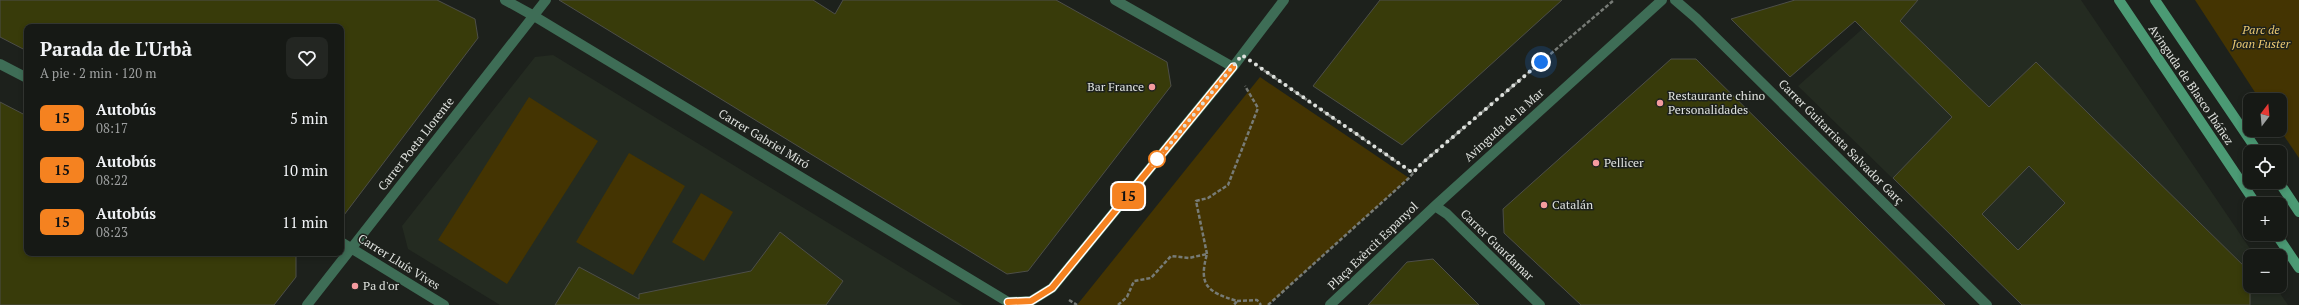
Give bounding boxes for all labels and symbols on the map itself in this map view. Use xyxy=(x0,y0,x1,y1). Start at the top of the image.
street label: Avinguda de Blasco Ibáñez xyxy=(2146,22,2237,148)
park label: Parc de Joan Fuster xyxy=(2231,22,2291,51)
your location xyxy=(1531,52,1551,72)
street label: Carrer Guitarrista Salvador Garç xyxy=(1776,76,1907,208)
place label: Bar France xyxy=(1087,79,1144,94)
marker: Bar France xyxy=(1147,82,1157,92)
street label: Avinguda de la Mar xyxy=(1461,85,1547,164)
place label: Restaurante chino Personalidades xyxy=(1668,88,1766,117)
north arrow xyxy=(2243,93,2287,137)
street label: Carrer Poeta Llorente xyxy=(374,94,457,193)
marker: Restaurante chino Personalidades xyxy=(1655,98,1665,108)
street label: Carrer Gabriel Miró xyxy=(716,105,813,172)
unlabelled marker xyxy=(1148,150,1166,168)
place label: Pellicer xyxy=(1604,155,1644,170)
marker: Pellicer xyxy=(1591,158,1601,168)
line badge: 15 xyxy=(1110,183,1146,209)
place label: Catalán xyxy=(1552,197,1593,212)
street label: Plaça Exèrcit Espanyol xyxy=(1324,198,1421,293)
marker: Catalán xyxy=(1539,200,1549,210)
street label: Carrer Guardamar xyxy=(1458,206,1537,284)
street label: Carrer Lluís Vives xyxy=(355,230,443,293)
place label: Pa d'or xyxy=(363,278,400,293)
marker: Pa d'or xyxy=(350,281,360,291)

